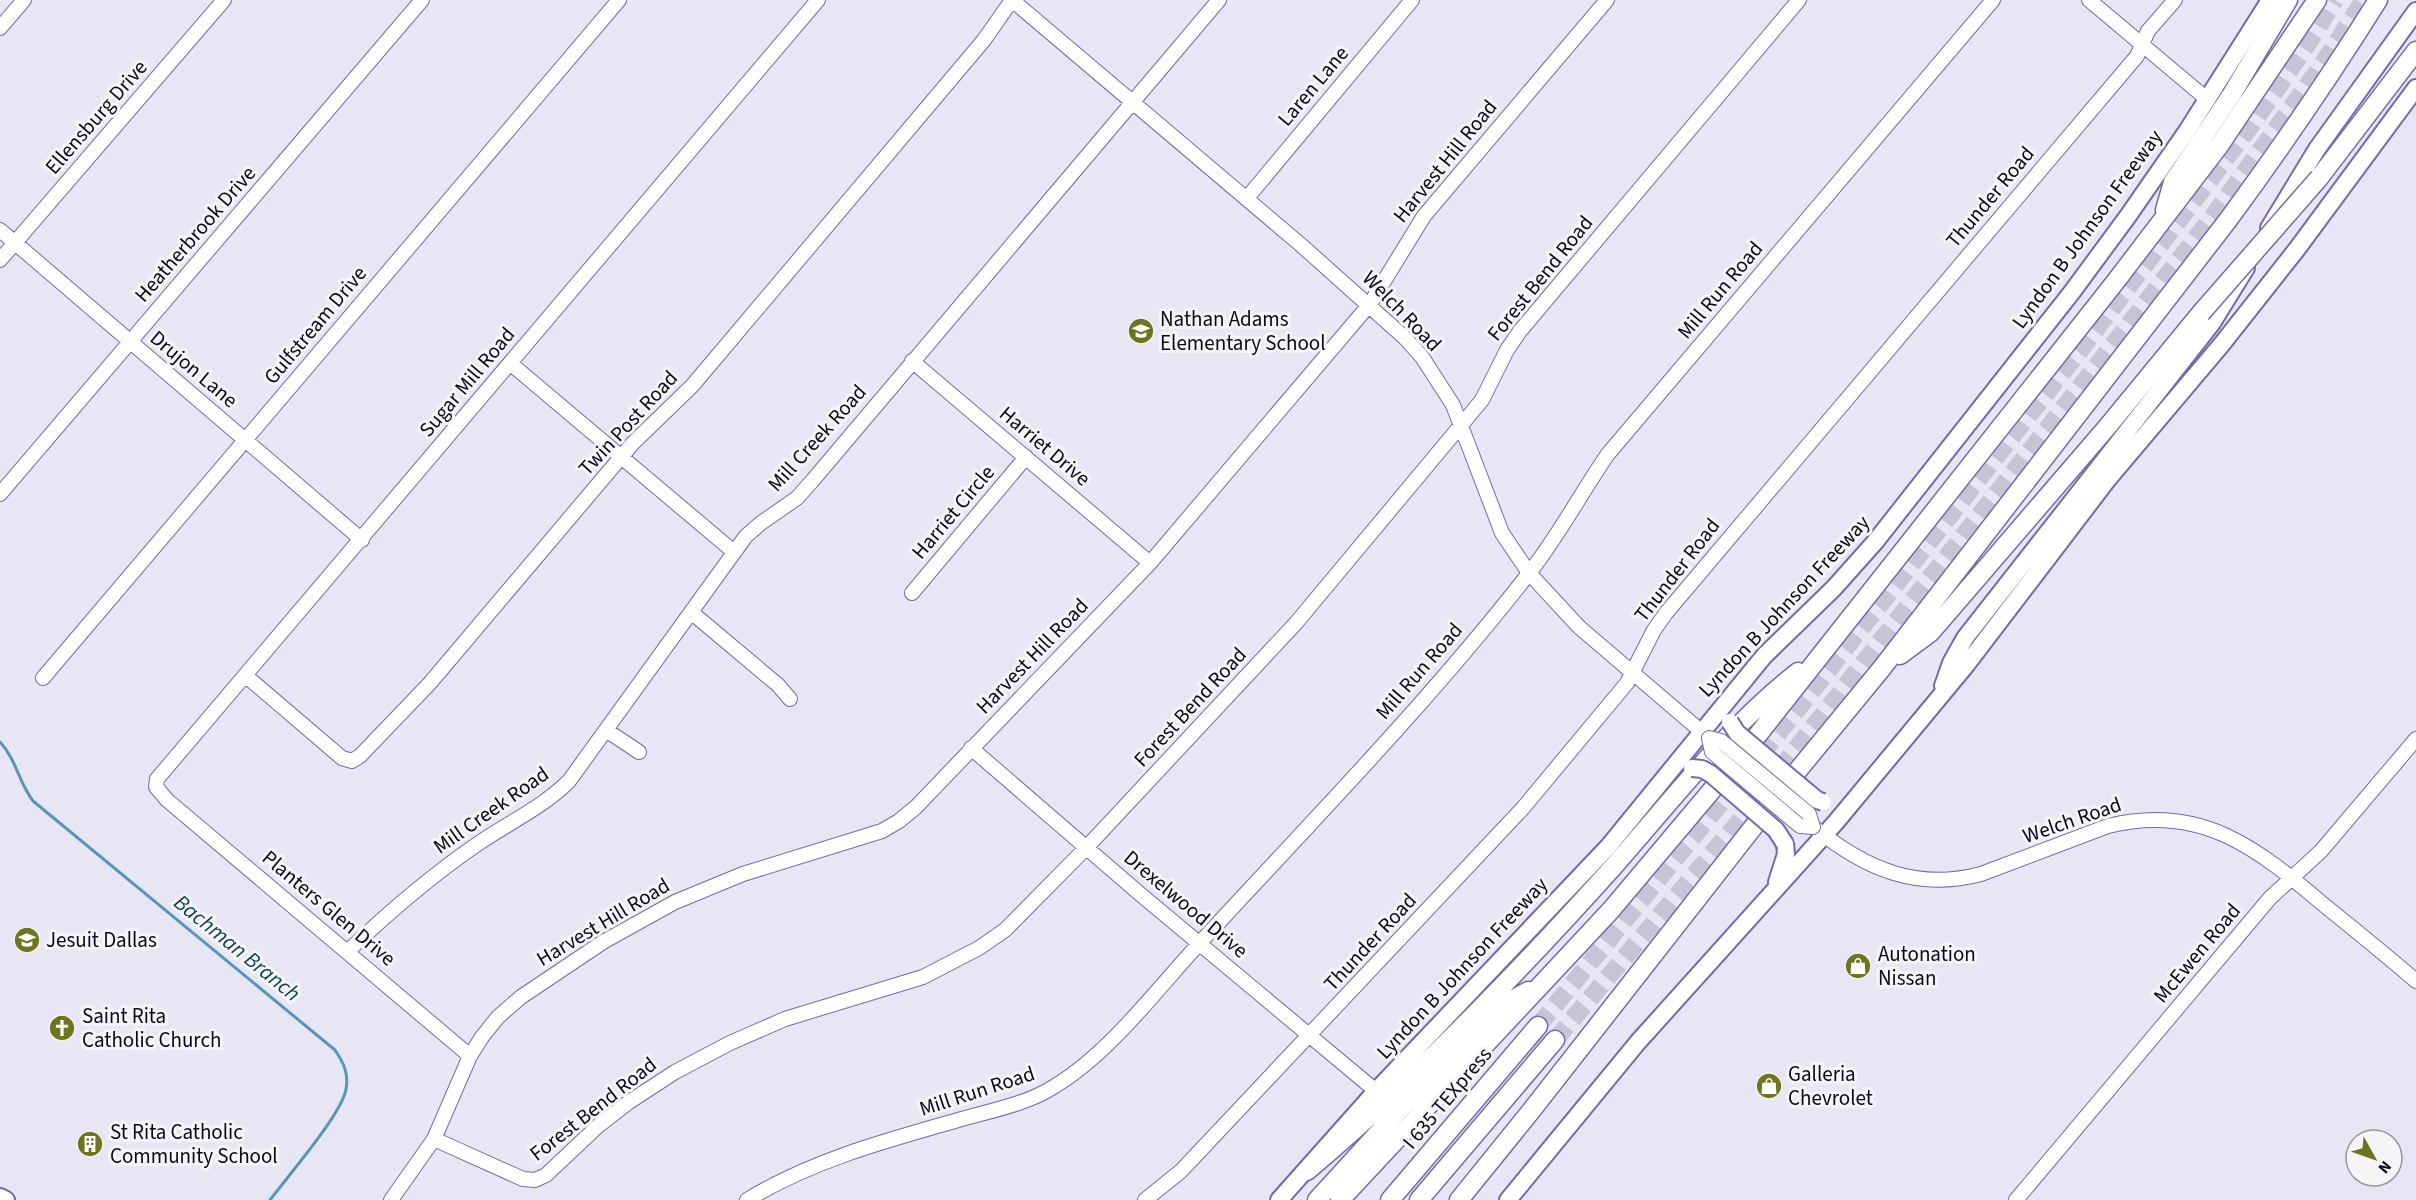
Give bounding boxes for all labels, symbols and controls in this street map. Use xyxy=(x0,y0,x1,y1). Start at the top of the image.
street label: Laren Lane xyxy=(1270,39,1356,133)
street label: Ellensburg Drive xyxy=(38,53,154,181)
street label: Harvest Hill Road xyxy=(1386,93,1504,229)
street label: Lyndon B Johnson Freeway xyxy=(2004,123,2170,335)
street label: Thunder Road xyxy=(1939,140,2041,254)
street label: Heatherbrook Drive xyxy=(127,159,263,309)
street label: Forest Bend Road xyxy=(1480,209,1600,347)
street label: Mill Run Road xyxy=(1670,235,1770,345)
street label: Gulfstream Drive xyxy=(257,259,373,391)
street label: Welch Road xyxy=(1356,264,1448,358)
place label: Nathan Adams Elementary School xyxy=(1160,304,1326,358)
school or university icon: Nathan Adams Elementary School xyxy=(1126,316,1156,346)
street label: Sugar Mill Road xyxy=(412,321,522,443)
street label: Drujon Lane xyxy=(144,323,244,415)
street label: Twin Post Road xyxy=(571,364,685,482)
street label: Mill Creek Road xyxy=(761,378,873,498)
street label: Harriet Drive xyxy=(993,399,1097,493)
street label: Harriet Circle xyxy=(905,458,1001,566)
street label: Lyndon B Johnson Freeway xyxy=(1691,508,1877,704)
street label: Thunder Road xyxy=(1627,512,1727,628)
street label: Harvest Hill Road xyxy=(969,591,1095,721)
street label: Mill Run Road xyxy=(1368,616,1470,726)
street label: Forest Bend Road xyxy=(1127,641,1253,773)
street label: Mill Creek Road xyxy=(427,759,555,861)
street label: Welch Road xyxy=(2019,789,2125,851)
street label: Planters Glen Drive xyxy=(256,843,402,973)
street label: Drexelwood Drive xyxy=(1117,843,1255,965)
street label: Harvest Hill Road xyxy=(531,870,675,974)
street label: Lyndon B Johnson Freeway xyxy=(1369,870,1555,1066)
street label: Thunder Road xyxy=(1317,886,1423,998)
water label: Bachman Branch xyxy=(167,887,307,1009)
street label: McEwen Road xyxy=(2146,897,2248,1009)
school or university icon: Jesuit Dallas xyxy=(12,925,42,955)
place label: Jesuit Dallas xyxy=(46,925,157,955)
place label: Autonation Nissan xyxy=(1878,939,1976,993)
shop icon: Autonation Nissan xyxy=(1843,951,1873,981)
place label: Saint Rita Catholic Church xyxy=(82,1001,221,1055)
church icon: Saint Rita Catholic Church xyxy=(47,1013,77,1043)
street label: I 635 TEXpress xyxy=(1395,1040,1499,1156)
street label: Forest Bend Road xyxy=(523,1050,663,1168)
street label: Mill Run Road xyxy=(916,1058,1038,1124)
place label: Galleria Chevrolet xyxy=(1788,1059,1873,1113)
shop icon: Galleria Chevrolet xyxy=(1754,1071,1784,1101)
place label: St Rita Catholic Community School xyxy=(110,1117,278,1171)
north arrow xyxy=(2344,1128,2404,1188)
building icon: St Rita Catholic Community School xyxy=(75,1129,105,1159)
text: N xyxy=(2373,1156,2397,1178)

